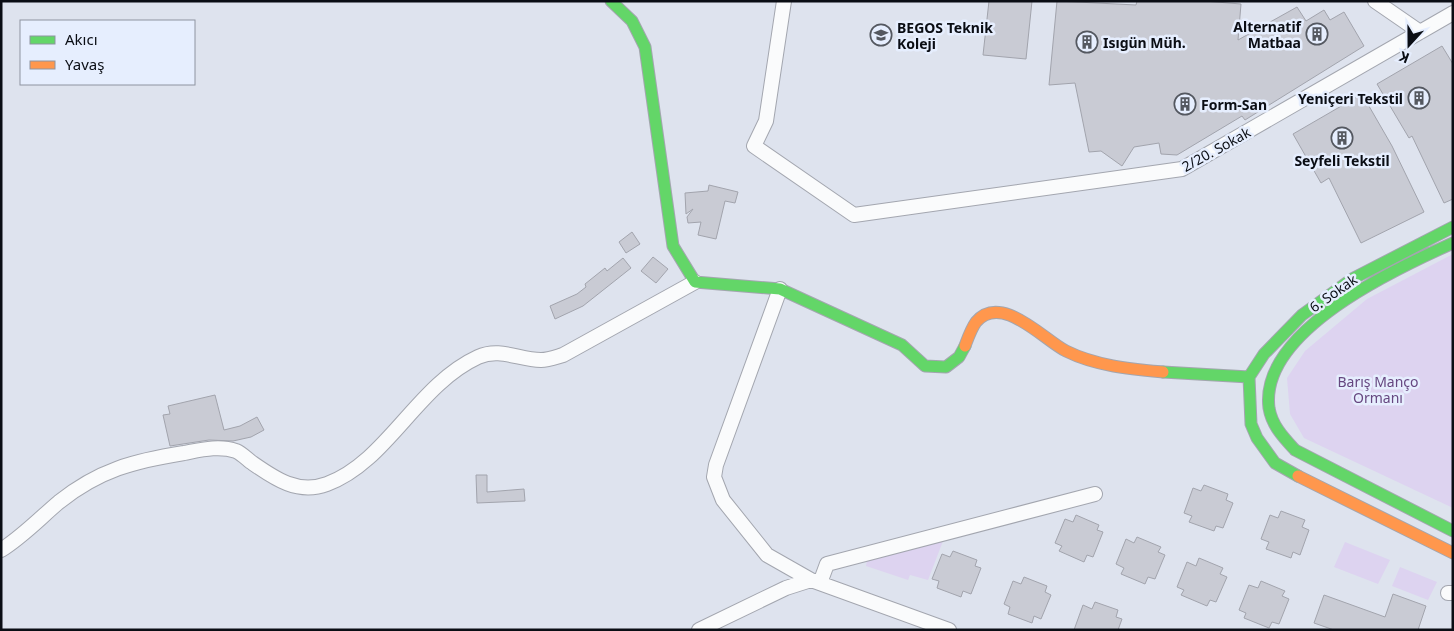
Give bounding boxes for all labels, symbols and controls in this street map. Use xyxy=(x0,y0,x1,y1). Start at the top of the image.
place label: Alternatif Matbaa xyxy=(1233,17,1303,52)
place label: BEGOS Teknik Koleji xyxy=(897,18,993,53)
legend xyxy=(20,20,195,85)
north arrow xyxy=(1384,20,1434,70)
building icon: Alternatif Matbaa xyxy=(1305,22,1329,46)
school or university icon: BEGOS Teknik Koleji xyxy=(869,23,893,47)
text: Akıcı xyxy=(65,29,98,49)
building icon: Isıgün Müh. xyxy=(1075,30,1099,54)
place label: Isıgün Müh. xyxy=(1103,33,1186,52)
text: K xyxy=(1396,47,1412,68)
text: Yavaş xyxy=(65,54,104,74)
building icon: Yeniçeri Tekstil xyxy=(1407,86,1431,110)
place label: Yeniçeri Tekstil xyxy=(1298,89,1403,108)
building icon: Form-San xyxy=(1173,92,1197,116)
place label: Form-San xyxy=(1201,95,1267,114)
street label: 2/20. Sokak xyxy=(1178,122,1254,176)
building icon: Seyfeli Tekstil xyxy=(1330,126,1354,150)
place label: Seyfeli Tekstil xyxy=(1294,151,1390,170)
street label: 6. Sokak xyxy=(1305,269,1361,316)
park label: Barış Manço Ormanı xyxy=(1337,372,1419,407)

